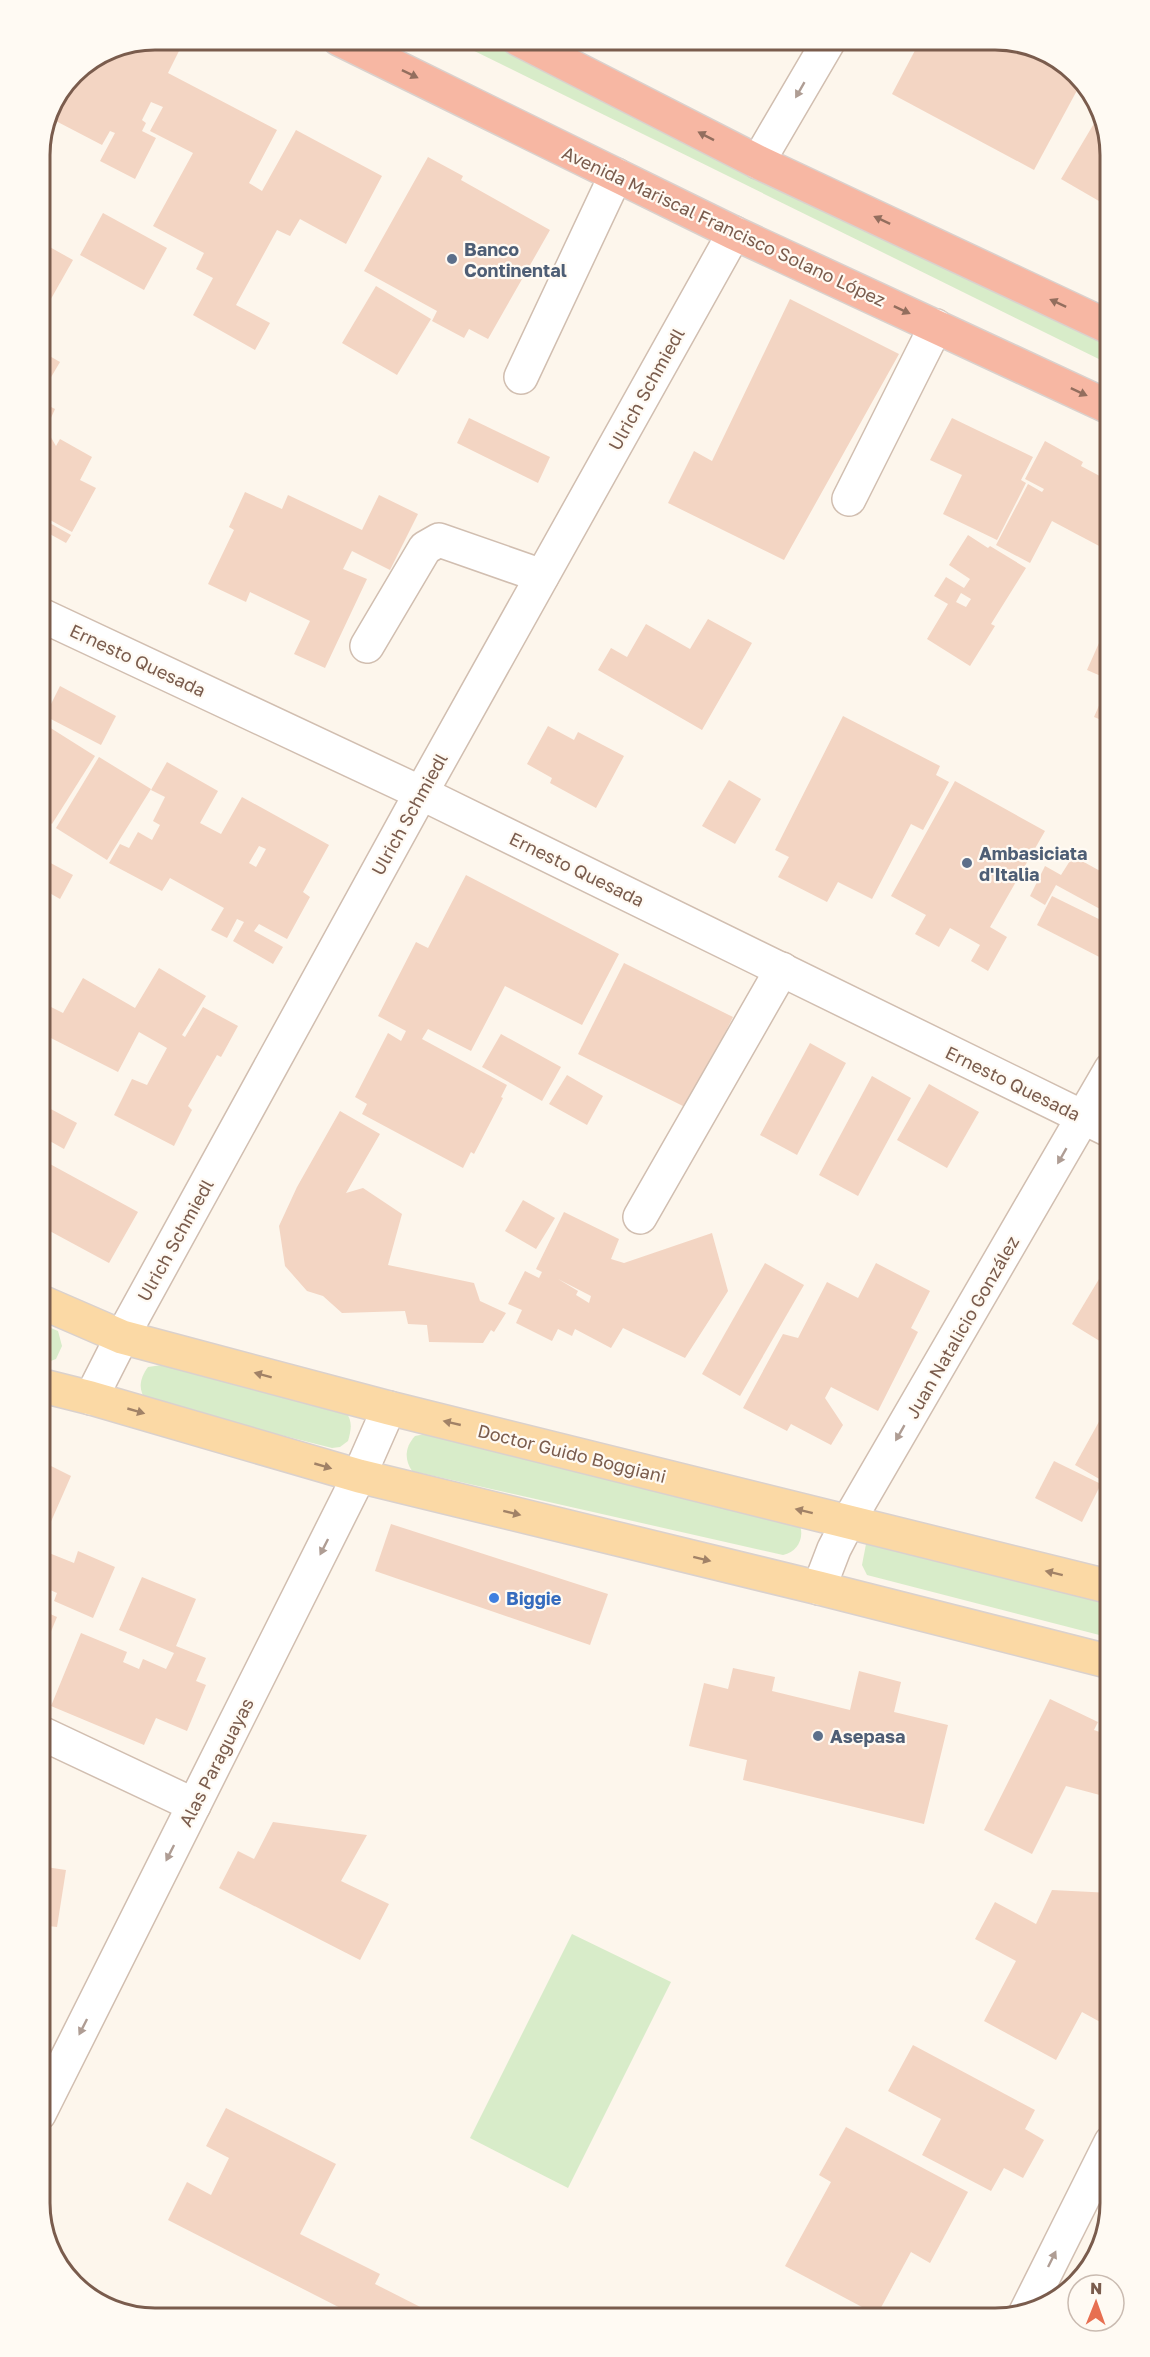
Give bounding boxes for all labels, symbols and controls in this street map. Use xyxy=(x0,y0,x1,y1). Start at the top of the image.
one-way arrow xyxy=(402,69,419,79)
one-way arrow xyxy=(795,82,805,99)
one-way arrow xyxy=(697,131,715,141)
street label: Avenida Mariscal Francisco Solano López xyxy=(559,141,889,311)
one-way arrow xyxy=(873,216,890,225)
place label: Banco Continental xyxy=(464,238,567,281)
marker: Banco Continental xyxy=(445,252,459,266)
one-way arrow xyxy=(1050,299,1067,308)
one-way arrow xyxy=(893,306,910,315)
street label: Ulrich Schmiedl xyxy=(603,324,689,454)
one-way arrow xyxy=(1070,388,1087,397)
street label: Ernesto Quesada xyxy=(67,619,209,701)
street label: Ulrich Schmiedl xyxy=(366,749,452,879)
street label: Ernesto Quesada xyxy=(506,827,648,911)
place label: Ambasiciata d'Italia xyxy=(979,842,1087,885)
marker: Ambasiciata d'Italia xyxy=(960,856,974,870)
street label: Ernesto Quesada xyxy=(942,1041,1084,1125)
one-way arrow xyxy=(1056,1148,1067,1164)
street label: Ulrich Schmiedl xyxy=(132,1175,218,1305)
street label: Juan Natalicio González xyxy=(901,1232,1023,1422)
one-way arrow xyxy=(254,1369,272,1379)
one-way arrow xyxy=(127,1407,145,1416)
one-way arrow xyxy=(442,1417,461,1427)
street label: Doctor Guido Boggiani xyxy=(476,1419,668,1487)
one-way arrow xyxy=(895,1425,905,1442)
one-way arrow xyxy=(314,1462,332,1471)
one-way arrow xyxy=(794,1506,813,1516)
one-way arrow xyxy=(503,1509,522,1519)
one-way arrow xyxy=(319,1539,328,1556)
one-way arrow xyxy=(693,1555,711,1565)
one-way arrow xyxy=(1045,1567,1063,1577)
place label: Biggie xyxy=(506,1587,562,1609)
marker: Biggie xyxy=(487,1591,501,1605)
street label: Alas Paraguayas xyxy=(174,1694,258,1830)
place label: Asepasa xyxy=(830,1725,905,1747)
marker: Asepasa xyxy=(811,1729,825,1743)
one-way arrow xyxy=(165,1845,175,1862)
one-way arrow xyxy=(78,2019,87,2036)
one-way arrow xyxy=(1048,2251,1057,2268)
north arrow xyxy=(1066,2273,1126,2333)
text: N xyxy=(1090,2278,1103,2298)

